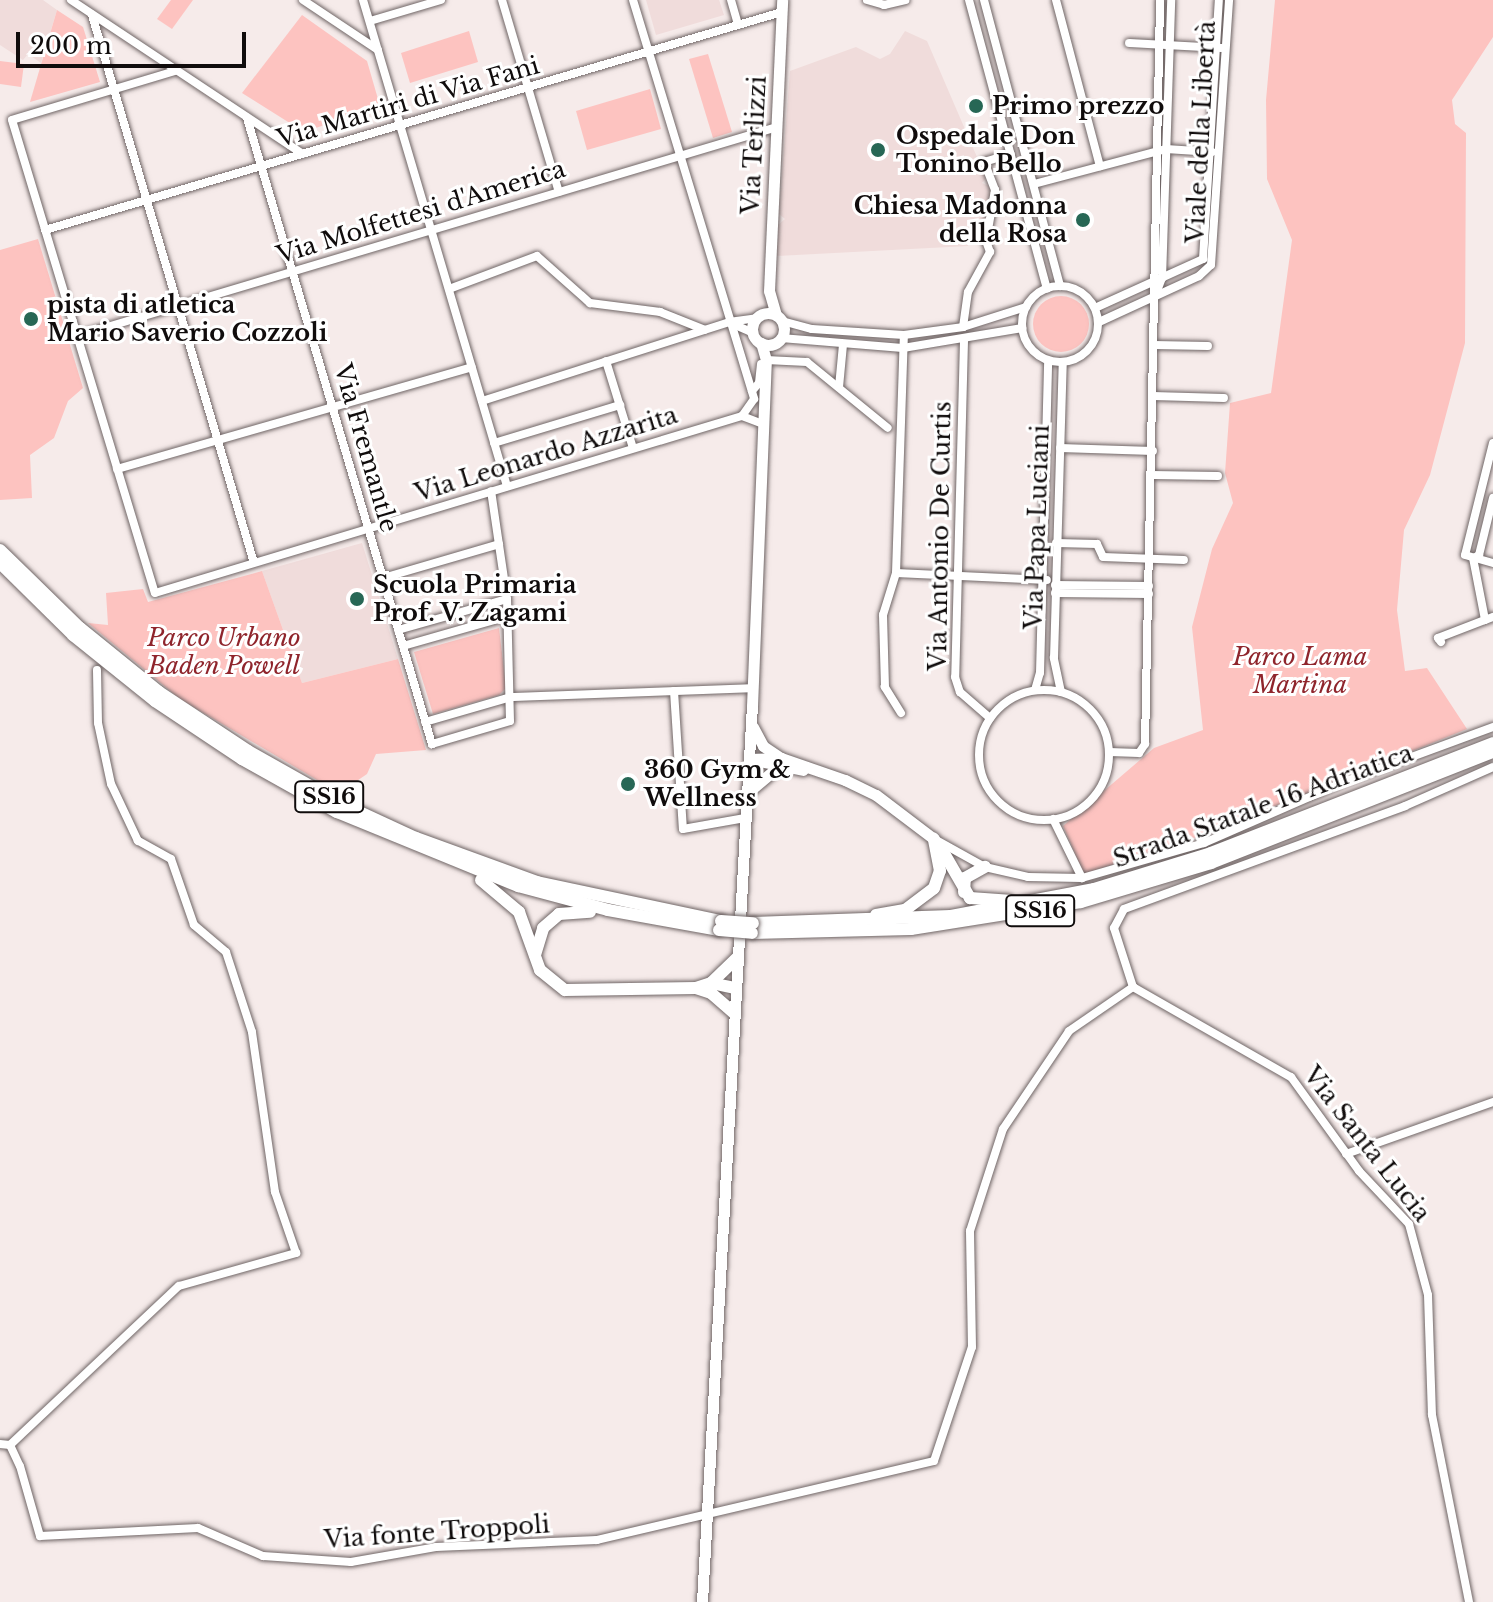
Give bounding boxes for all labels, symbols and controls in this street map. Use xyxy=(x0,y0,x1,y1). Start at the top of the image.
scale bar xyxy=(20,16,250,66)
street label: Viale della Libertà xyxy=(1181,20,1221,244)
text: 200 m xyxy=(30,31,112,60)
street label: Via Martiri di Via Fani xyxy=(273,51,543,153)
street label: Via Terlizzi xyxy=(736,74,772,216)
place label: Primo prezzo xyxy=(992,92,1164,120)
marker: Primo prezzo xyxy=(967,97,985,115)
place label: Ospedale Don Tonino Bello xyxy=(896,122,1075,178)
marker: Ospedale Don Tonino Bello xyxy=(867,139,889,161)
street label: Via Molfettesi d'America xyxy=(273,154,569,270)
place label: Chiesa Madonna della Rosa xyxy=(854,192,1067,248)
marker: Chiesa Madonna della Rosa xyxy=(1074,211,1092,229)
place label: pista di atletica Mario Saverio Cozzoli xyxy=(47,291,327,347)
marker: pista di atletica Mario Saverio Cozzoli xyxy=(22,310,40,328)
street label: Via Fremantle xyxy=(328,360,404,536)
street label: Via Leonardo Azzarita xyxy=(411,400,681,508)
street label: Via Antonio De Curtis xyxy=(923,400,957,672)
street label: Via Papa Luciani xyxy=(1019,424,1055,630)
place label: Scuola Primaria Prof. V. Zagami xyxy=(373,571,577,627)
marker: Scuola Primaria Prof. V. Zagami xyxy=(348,590,366,608)
park label: Parco Urbano Baden Powell xyxy=(147,624,301,680)
park label: Parco Lama Martina xyxy=(1233,643,1367,699)
street label: Strada Statale 16 Adriatica xyxy=(1109,738,1417,874)
place label: 360 Gym & Wellness xyxy=(644,756,791,812)
marker: 360 Gym & Wellness xyxy=(619,775,637,793)
road number: SS16 xyxy=(293,779,365,815)
road number: SS16 xyxy=(1004,893,1076,929)
street label: Via Santa Lucia xyxy=(1297,1061,1437,1227)
street label: Via fonte Troppoli xyxy=(323,1510,551,1554)

